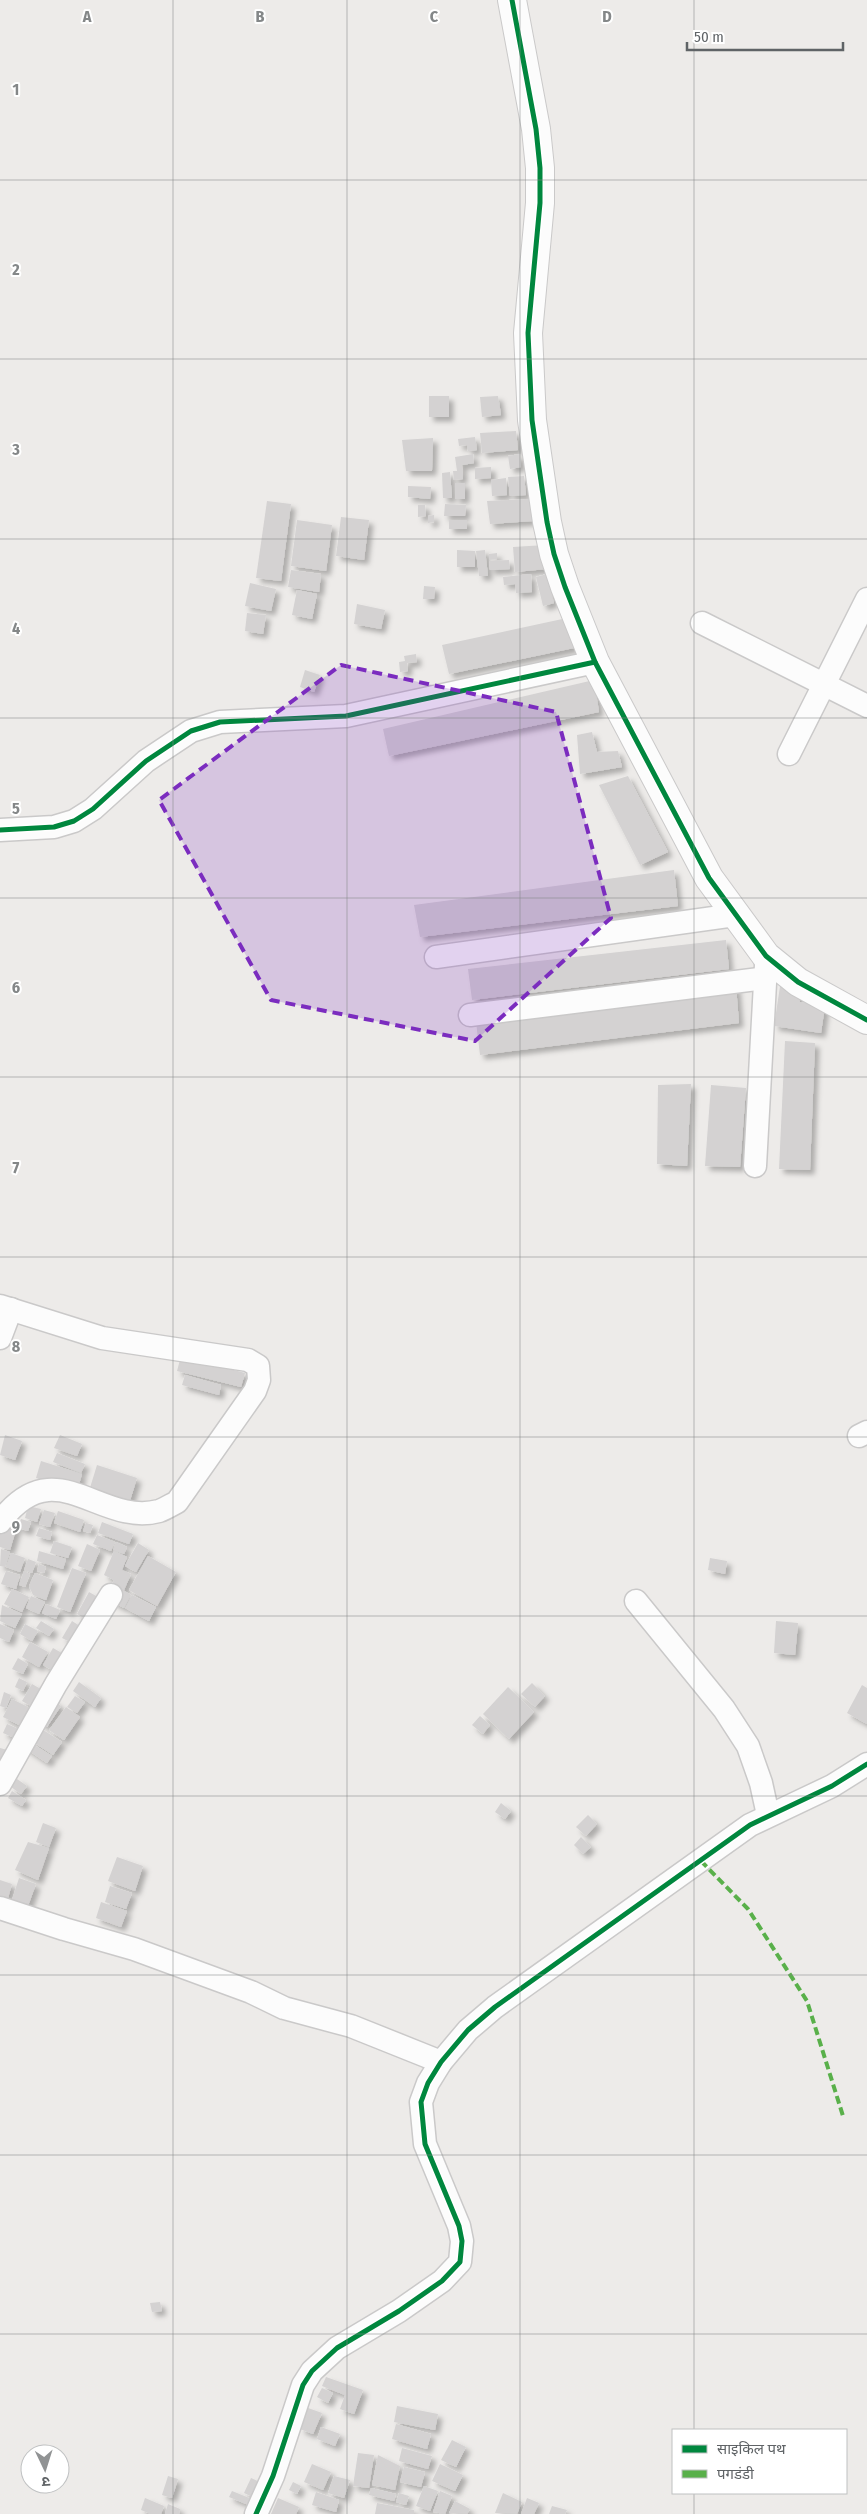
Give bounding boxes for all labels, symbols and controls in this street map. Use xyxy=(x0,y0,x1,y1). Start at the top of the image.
text: A xyxy=(82,7,92,26)
text: B xyxy=(256,7,265,26)
text: C xyxy=(430,7,439,26)
text: D xyxy=(602,7,612,26)
scale bar xyxy=(687,20,843,52)
text: 50 m xyxy=(694,28,724,46)
text: 1 xyxy=(13,80,19,99)
text: 2 xyxy=(11,260,20,279)
text: 3 xyxy=(11,440,20,459)
text: 4 xyxy=(12,619,20,638)
text: 5 xyxy=(12,799,20,818)
text: 6 xyxy=(12,978,20,997)
text: 7 xyxy=(13,1158,20,1177)
text: 8 xyxy=(12,1337,21,1356)
text: 9 xyxy=(12,1517,20,1536)
legend xyxy=(672,2429,847,2494)
text: साइकिल पथ xyxy=(717,2440,786,2458)
north arrow xyxy=(20,2444,70,2494)
text: पगडंडी xyxy=(717,2465,755,2483)
text: उ xyxy=(40,2473,51,2490)

